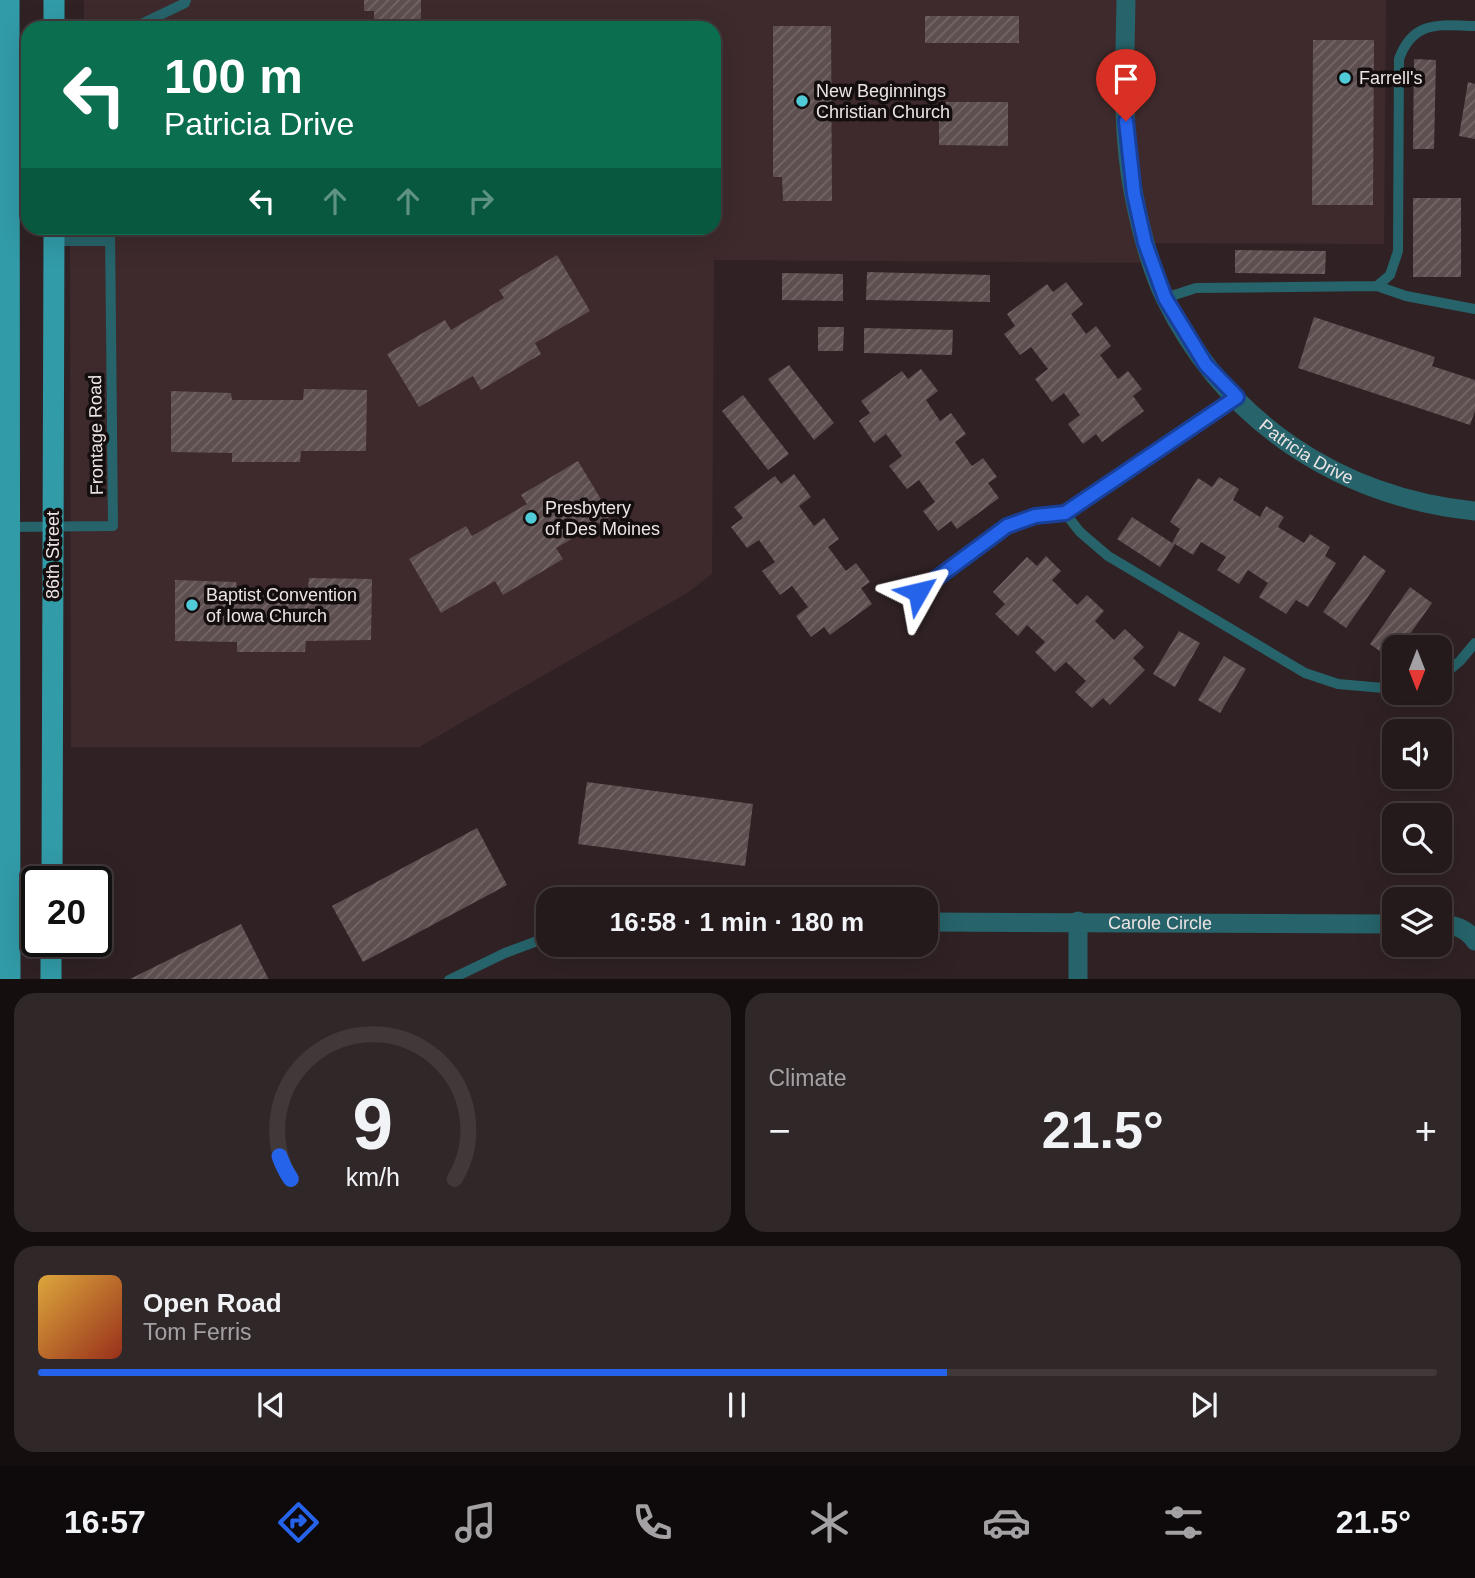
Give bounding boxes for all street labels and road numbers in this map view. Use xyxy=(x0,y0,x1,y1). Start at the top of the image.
street label: Frontage Road xyxy=(85,375,107,495)
street label: Patricia Drive xyxy=(1255,415,1356,488)
street label: 86th Street xyxy=(43,511,63,599)
street label: Carole Circle xyxy=(1108,913,1212,933)

